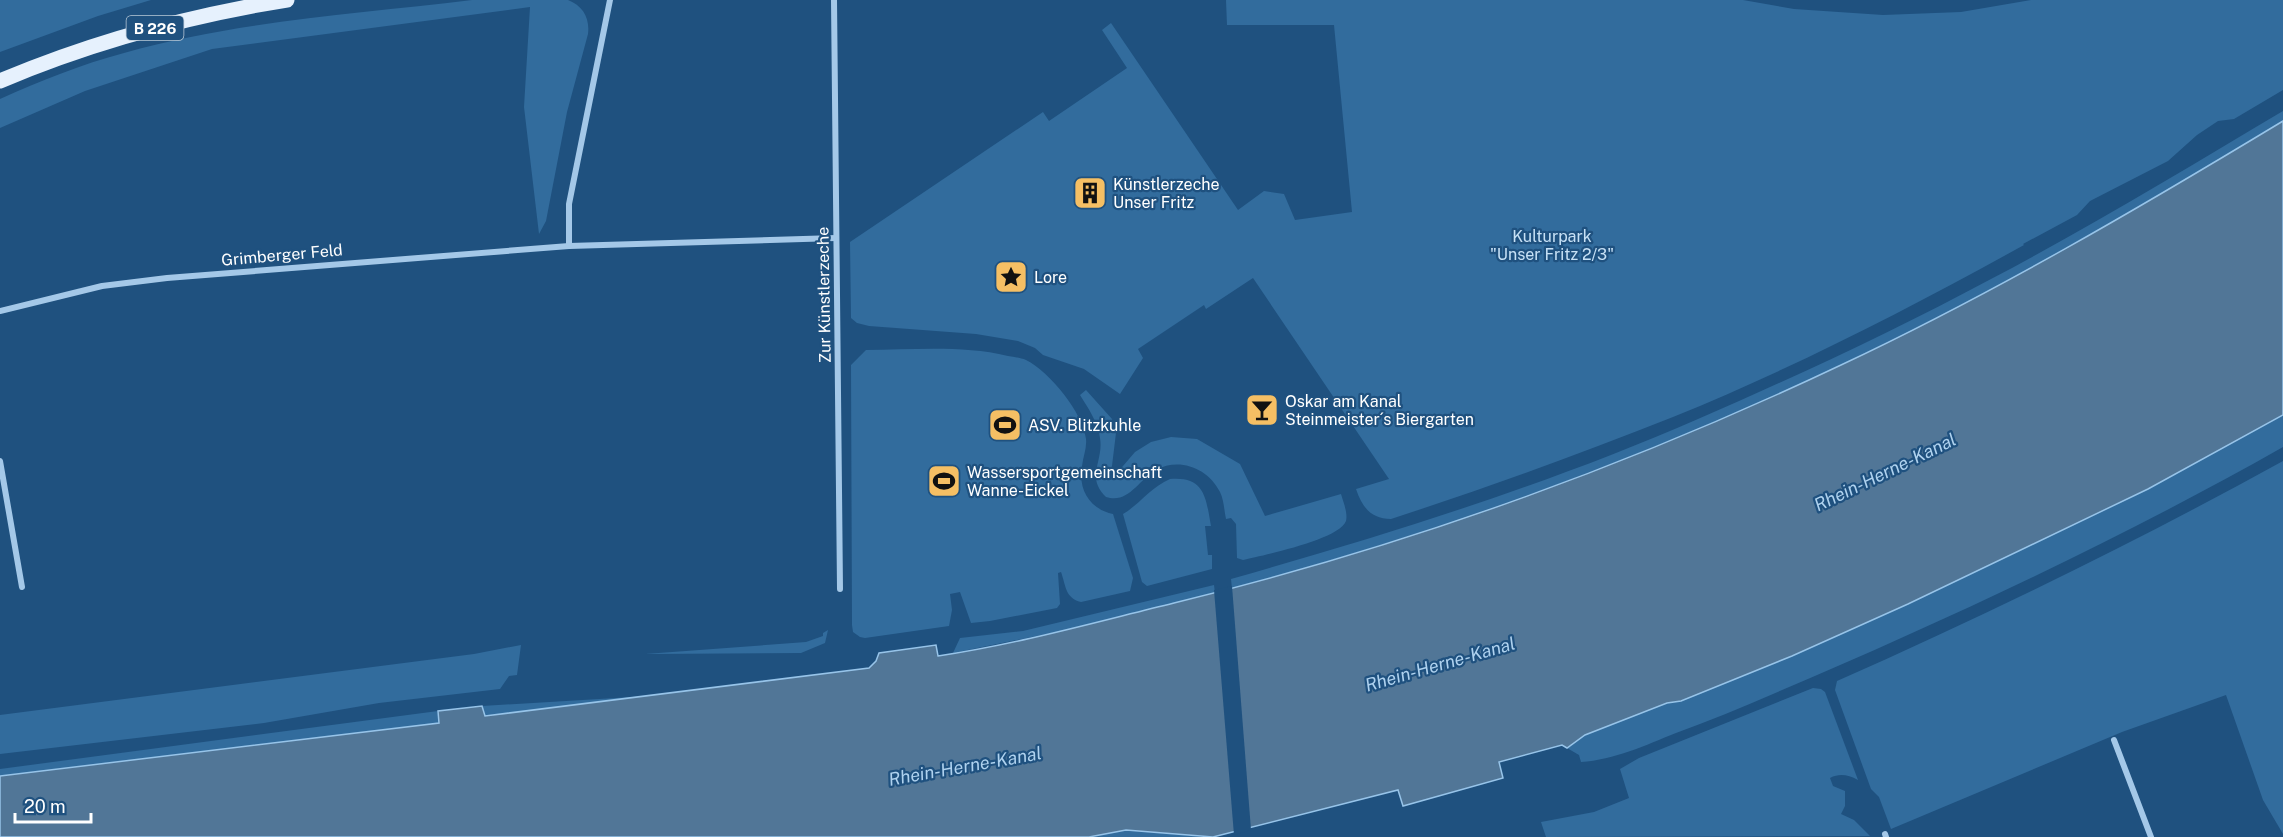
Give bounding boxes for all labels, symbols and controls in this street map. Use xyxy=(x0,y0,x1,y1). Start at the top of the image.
road number: B 226 xyxy=(126,16,184,40)
building icon: Künstlerzeche Unser Fritz xyxy=(1072,175,1108,211)
place label: Künstlerzeche Unser Fritz xyxy=(1113,175,1220,212)
street label: Zur Künstlerzeche xyxy=(813,227,835,363)
park label: Kulturpark "Unser Fritz 2/3" xyxy=(1490,227,1614,264)
street label: Grimberger Feld xyxy=(221,240,343,270)
place icon: Lore xyxy=(993,259,1029,295)
place label: Lore xyxy=(1034,268,1067,287)
bar icon: Oskar am Kanal Steinmeister´s Biergarten xyxy=(1244,392,1280,428)
place label: Oskar am Kanal Steinmeister´s Biergarten xyxy=(1285,392,1474,429)
sports icon: ASV. Blitzkuhle xyxy=(987,407,1023,443)
place label: ASV. Blitzkuhle xyxy=(1028,416,1141,435)
water label: Rhein-Herne-Kanal xyxy=(1811,429,1959,515)
sports icon: Wassersportgemeinschaft Wanne-Eickel xyxy=(926,463,962,499)
place label: Wassersportgemeinschaft Wanne-Eickel xyxy=(967,463,1162,500)
water label: Rhein-Herne-Kanal xyxy=(1363,633,1517,695)
water label: Rhein-Herne-Kanal xyxy=(887,742,1043,790)
scale bar xyxy=(15,786,92,824)
text: 20 m xyxy=(24,796,66,817)

